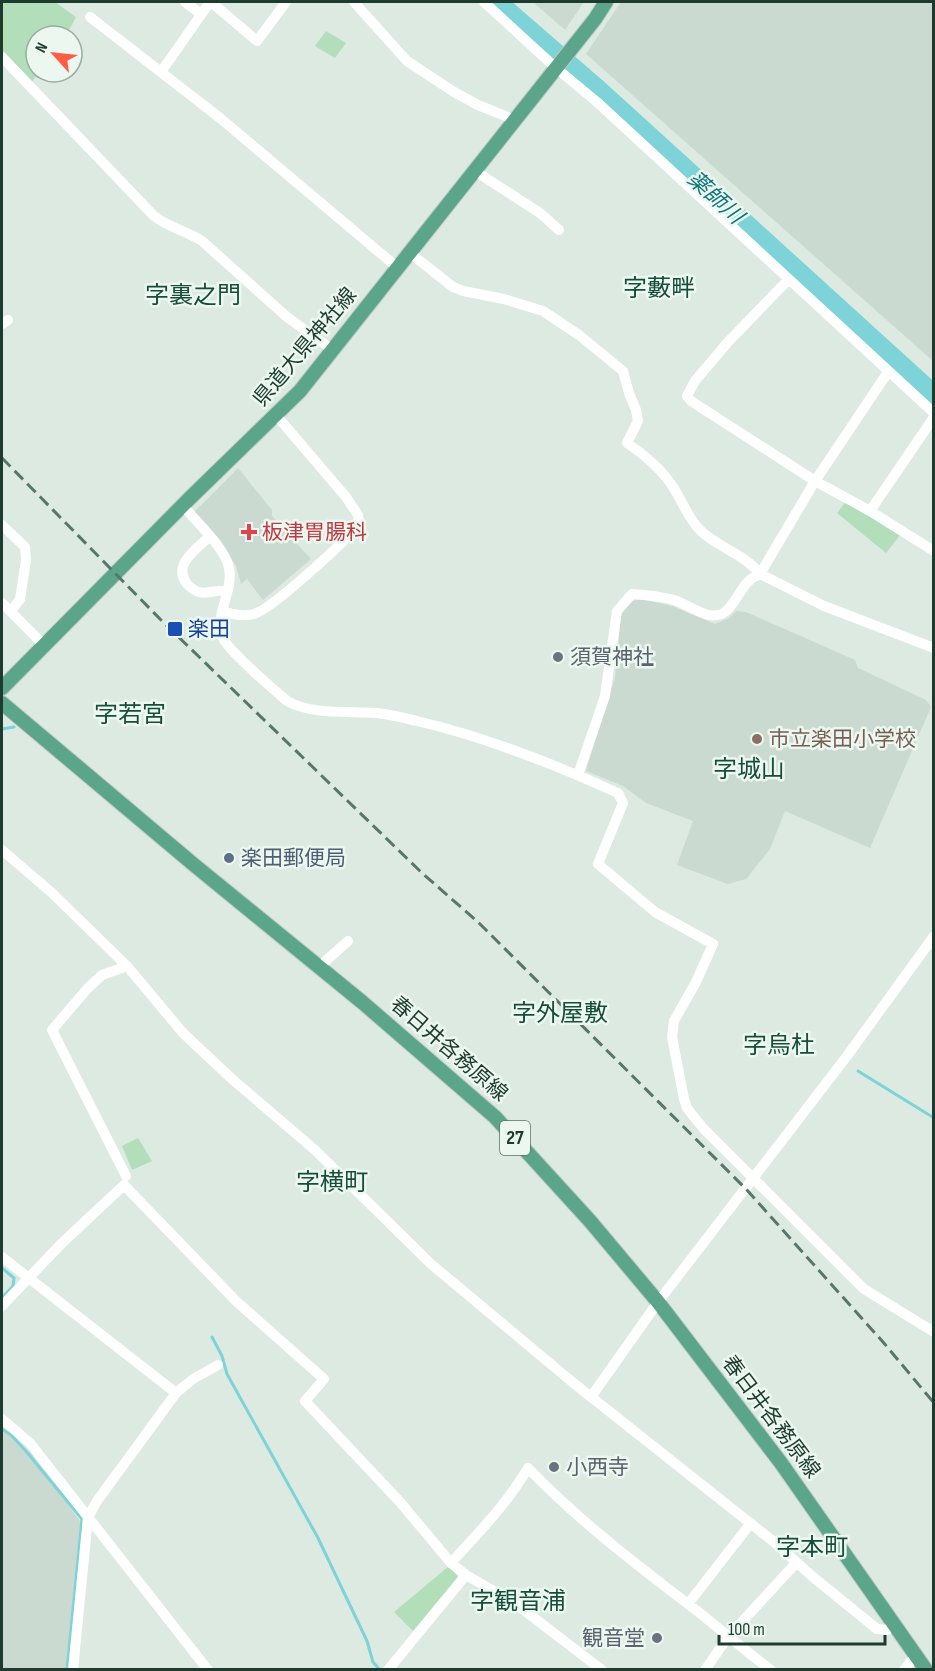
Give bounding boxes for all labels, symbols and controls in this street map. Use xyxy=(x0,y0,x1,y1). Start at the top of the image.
north arrow xyxy=(24,24,84,84)
text: N xyxy=(32,40,52,56)
water label: 薬師川 xyxy=(681,166,750,231)
district label: 字藪畔 xyxy=(623,274,695,303)
district label: 字裏之門 xyxy=(145,281,241,310)
street label: 県道大県神社線 xyxy=(248,283,362,411)
place label: 板津胃腸科 xyxy=(262,520,367,545)
marker: 板津胃腸科 xyxy=(240,523,258,541)
place label: 楽田 xyxy=(188,617,230,642)
marker: 楽田 xyxy=(166,620,184,638)
place label: 須賀神社 xyxy=(570,645,654,670)
marker: 須賀神社 xyxy=(551,650,565,664)
district label: 字若宮 xyxy=(94,700,166,729)
place label: 市立楽田小学校 xyxy=(769,727,916,752)
marker: 市立楽田小学校 xyxy=(750,732,764,746)
district label: 字城山 xyxy=(713,755,785,784)
place label: 楽田郵便局 xyxy=(241,846,346,871)
marker: 楽田郵便局 xyxy=(222,851,236,865)
street label: 春日井各務原線 xyxy=(385,991,513,1107)
district label: 字外屋敷 xyxy=(512,999,608,1028)
district label: 字烏杜 xyxy=(743,1031,815,1060)
road number: 27 xyxy=(500,1121,530,1155)
district label: 字横町 xyxy=(296,1168,368,1197)
street label: 春日井各務原線 xyxy=(717,1351,825,1483)
place label: 小西寺 xyxy=(566,1455,629,1480)
marker: 小西寺 xyxy=(547,1460,561,1474)
district label: 字本町 xyxy=(776,1533,848,1562)
district label: 字観音浦 xyxy=(470,1587,566,1616)
scale bar xyxy=(719,1608,886,1646)
text: 100 m xyxy=(728,1619,765,1640)
place label: 観音堂 xyxy=(582,1626,645,1651)
marker: 観音堂 xyxy=(650,1631,664,1645)

